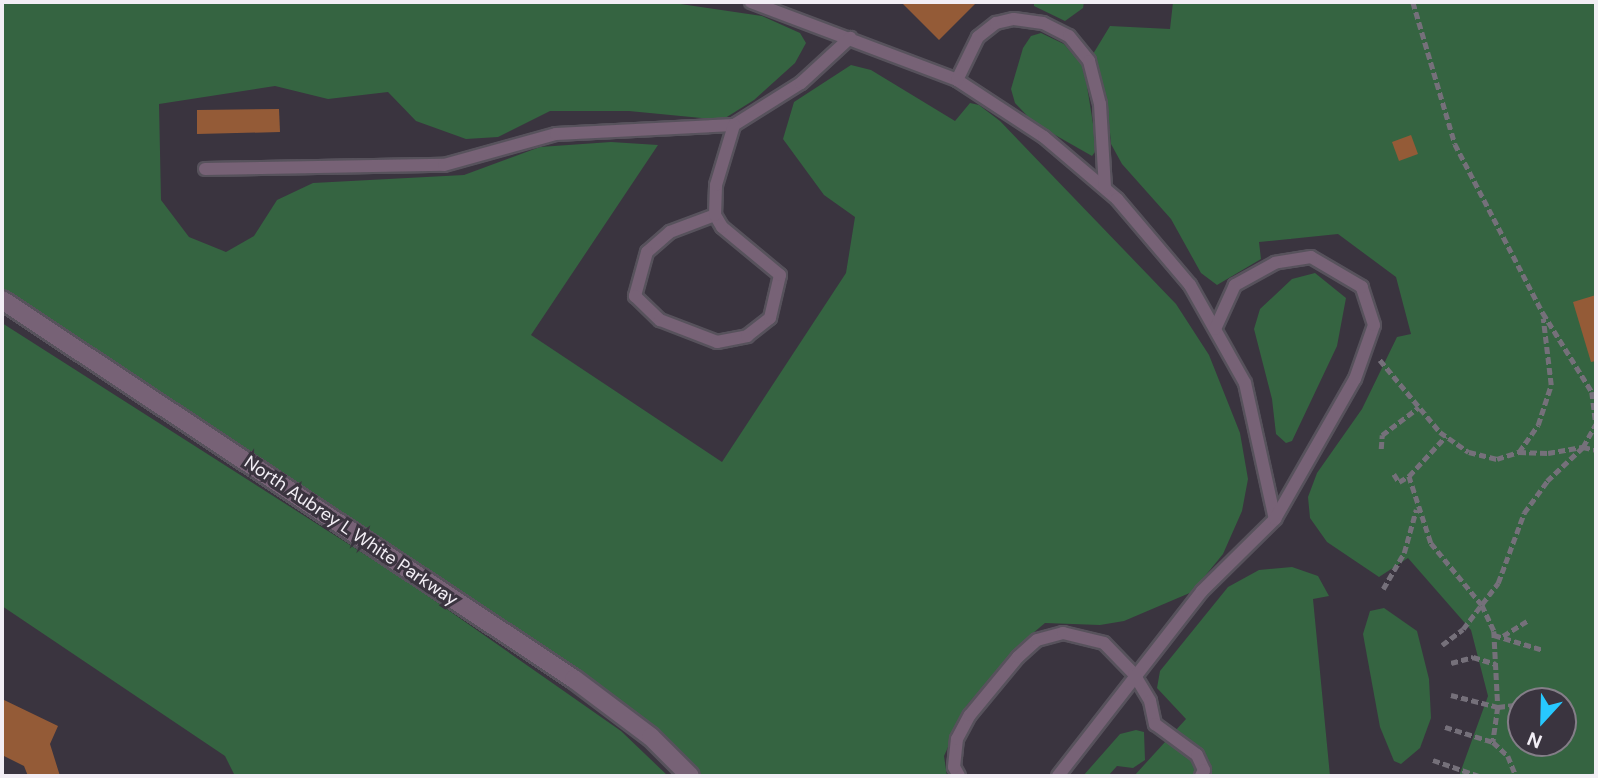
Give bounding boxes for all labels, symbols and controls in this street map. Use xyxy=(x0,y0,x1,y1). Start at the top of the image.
street label: North Aubrey L White Parkway xyxy=(240,451,462,611)
north arrow xyxy=(1507,687,1577,757)
text: N xyxy=(1524,726,1546,754)

